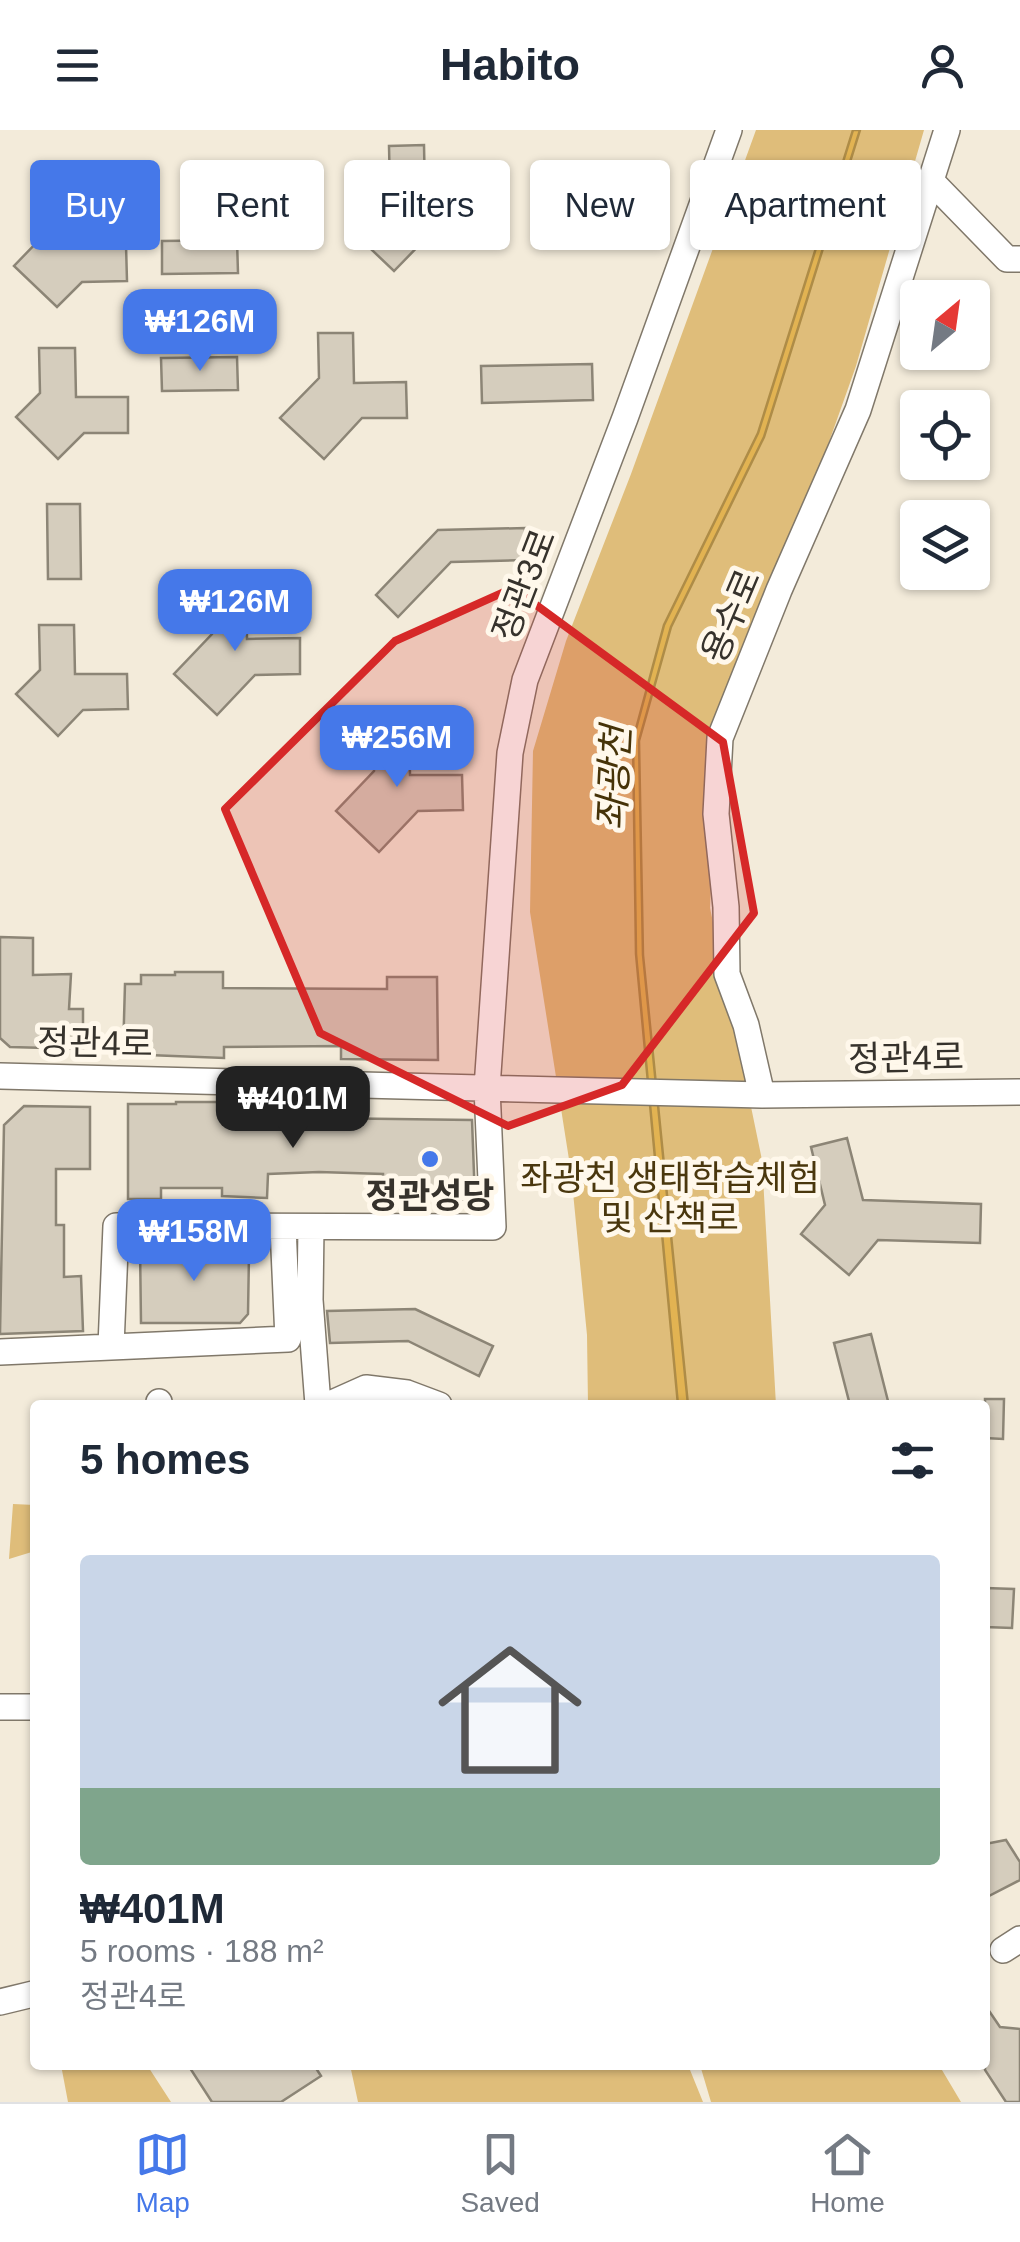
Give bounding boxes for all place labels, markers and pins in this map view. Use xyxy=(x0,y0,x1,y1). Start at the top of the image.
pin: ₩126M xyxy=(130,289,270,374)
pin: ₩126M xyxy=(165,569,305,654)
pin: ₩256M xyxy=(327,705,467,790)
pin: ₩401M xyxy=(223,1066,363,1151)
marker: 정관성당 xyxy=(419,1148,441,1170)
place label: 정관성당 xyxy=(366,1176,494,1215)
pin: ₩158M xyxy=(124,1199,264,1284)

